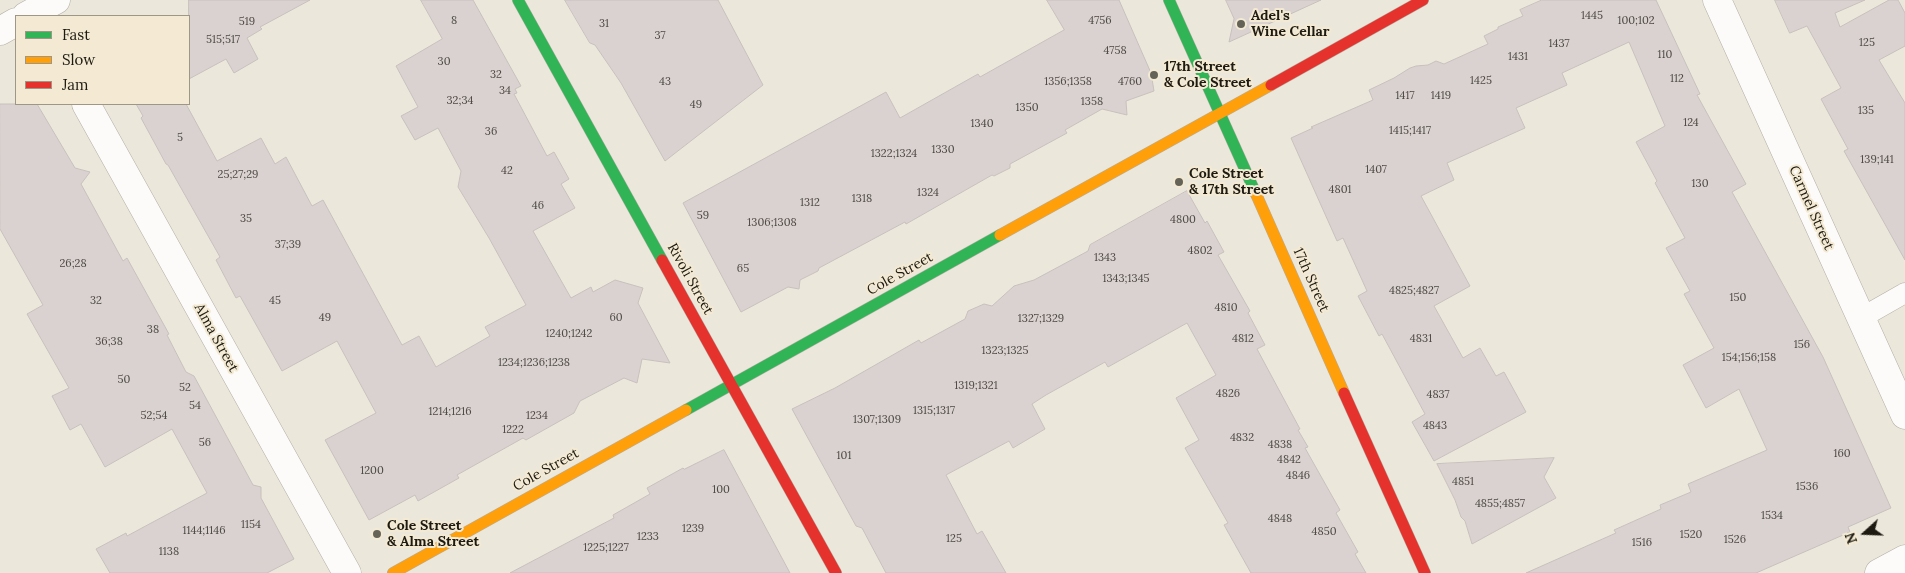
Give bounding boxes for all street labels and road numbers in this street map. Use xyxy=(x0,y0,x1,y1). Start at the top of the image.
street label: Carmel Street xyxy=(1785,163,1837,253)
street label: Rivoli Street xyxy=(663,240,717,318)
street label: 17th Street xyxy=(1289,245,1333,315)
street label: Cole Street xyxy=(864,249,936,299)
street label: Alma Street xyxy=(190,301,242,375)
street label: Cole Street xyxy=(510,445,582,495)

